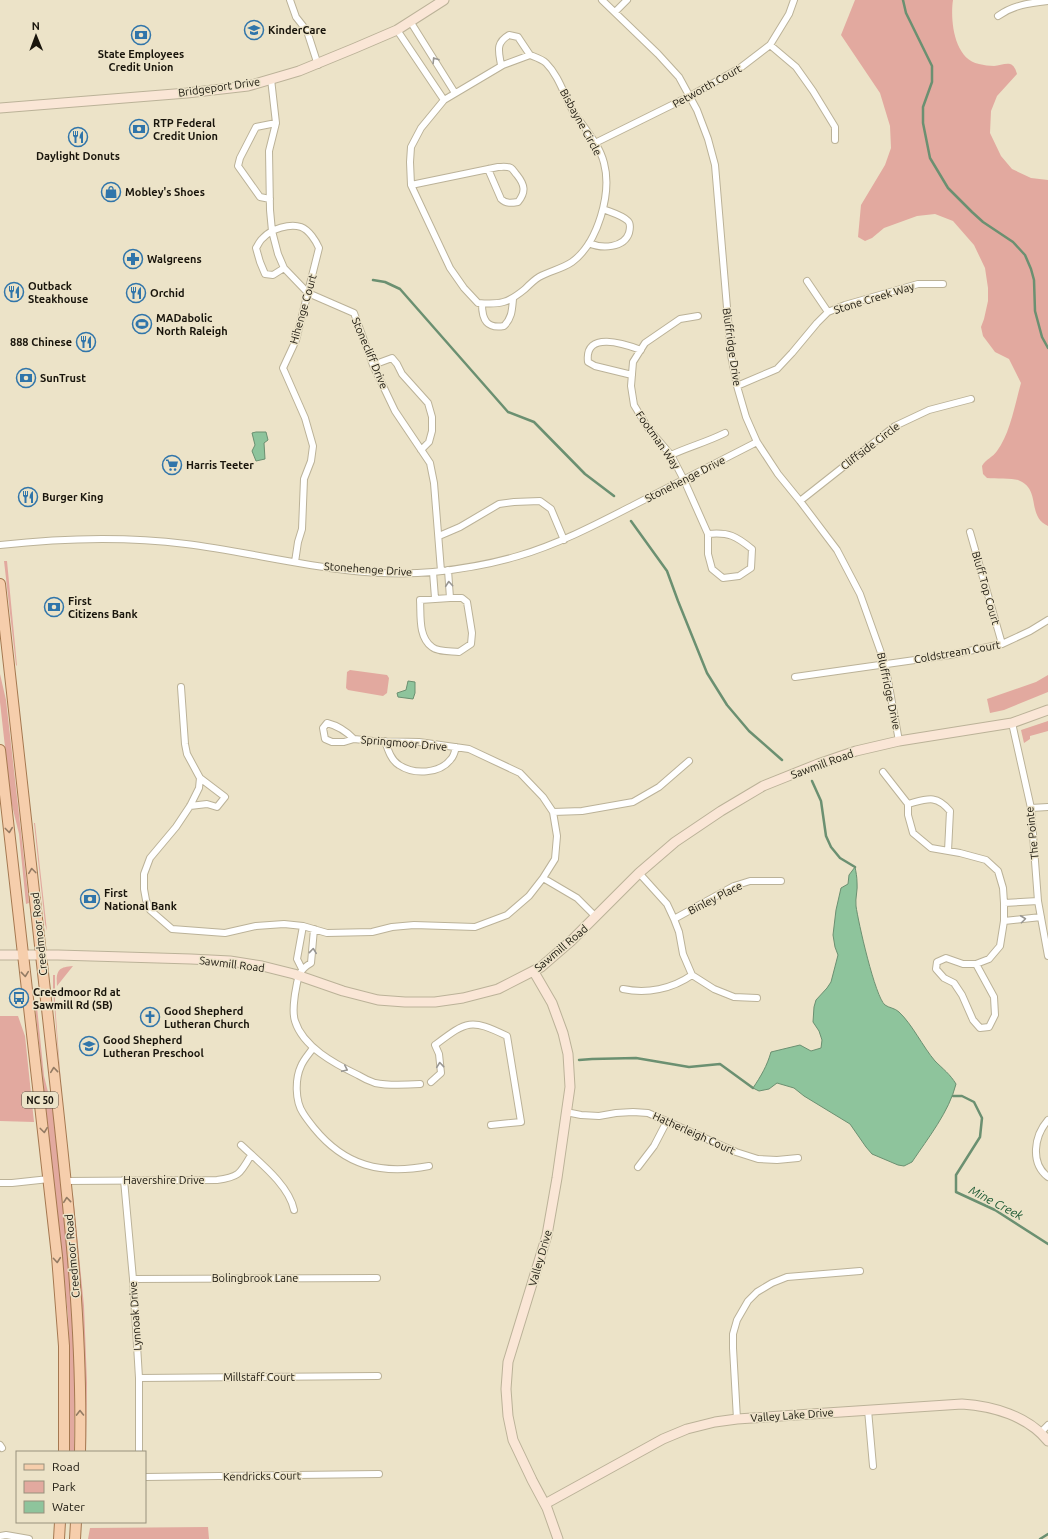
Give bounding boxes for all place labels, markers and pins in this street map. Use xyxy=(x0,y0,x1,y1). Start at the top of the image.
school or university icon: KinderCare xyxy=(243,19,265,41)
bank icon: State Employees Credit Union xyxy=(130,24,152,46)
place label: KinderCare xyxy=(268,24,326,36)
place label: State Employees Credit Union xyxy=(98,48,184,73)
place label: RTP Federal Credit Union xyxy=(153,117,218,142)
bank icon: RTP Federal Credit Union xyxy=(128,118,150,140)
restaurant icon: Daylight Donuts xyxy=(67,126,89,148)
place label: Daylight Donuts xyxy=(36,150,120,162)
shop icon: Mobley's Shoes xyxy=(100,181,122,203)
place label: Mobley's Shoes xyxy=(125,186,205,198)
pharmacy icon: Walgreens xyxy=(122,248,144,270)
place label: Walgreens xyxy=(147,253,202,265)
place label: Outback Steakhouse xyxy=(28,280,88,305)
restaurant icon: Outback Steakhouse xyxy=(3,281,25,303)
restaurant icon: Orchid xyxy=(125,282,147,304)
place label: Orchid xyxy=(150,287,185,299)
place label: MADabolic North Raleigh xyxy=(156,312,228,337)
sports icon: MADabolic North Raleigh xyxy=(131,313,153,335)
restaurant icon: 888 Chinese xyxy=(75,331,97,353)
place label: 888 Chinese xyxy=(10,336,72,348)
bank icon: SunTrust xyxy=(15,367,37,389)
place label: SunTrust xyxy=(40,372,86,384)
supermarket icon: Harris Teeter xyxy=(161,454,183,476)
place label: Harris Teeter xyxy=(186,459,254,471)
restaurant icon: Burger King xyxy=(17,486,39,508)
place label: Burger King xyxy=(42,491,104,503)
place label: First Citizens Bank xyxy=(68,595,138,620)
bank icon: First Citizens Bank xyxy=(43,596,65,618)
place label: First National Bank xyxy=(104,887,178,912)
bank icon: First National Bank xyxy=(79,888,101,910)
place label: Creedmoor Rd at Sawmill Rd (SB) xyxy=(33,986,121,1012)
bus stop icon: Creedmoor Rd at Sawmill Rd (SB) xyxy=(8,987,30,1009)
place label: Good Shepherd Lutheran Church xyxy=(164,1005,250,1030)
church icon: Good Shepherd Lutheran Church xyxy=(139,1006,161,1028)
place label: Good Shepherd Lutheran Preschool xyxy=(103,1034,204,1059)
school or university icon: Good Shepherd Lutheran Preschool xyxy=(78,1035,100,1057)

